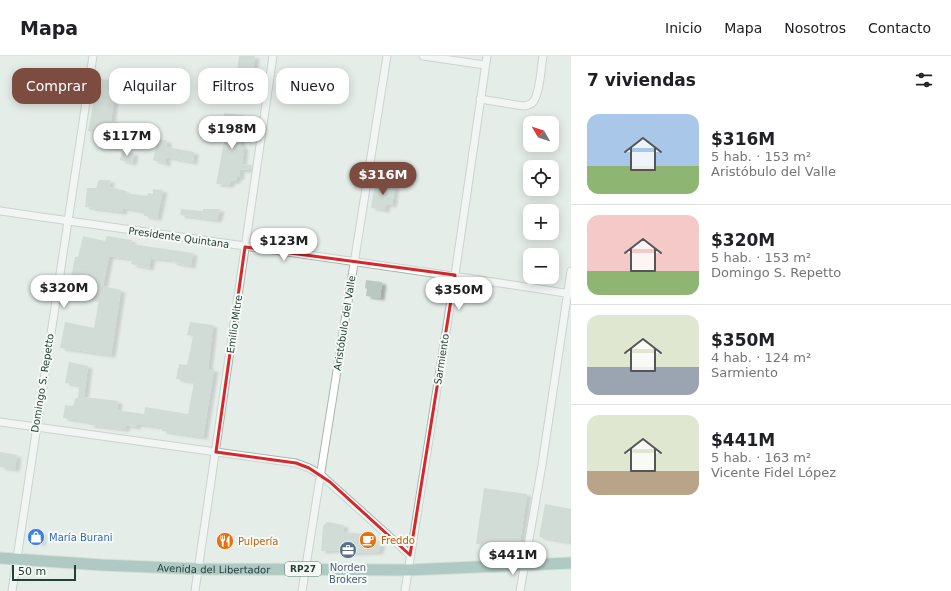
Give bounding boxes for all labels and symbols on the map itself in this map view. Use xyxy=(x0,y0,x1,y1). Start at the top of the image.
pin: $198M xyxy=(204,116,260,150)
north arrow xyxy=(523,116,559,152)
pin: $117M xyxy=(99,123,155,157)
pin: $316M xyxy=(355,162,411,196)
street label: Presidente Quintana xyxy=(128,225,230,250)
pin: $123M xyxy=(256,228,312,262)
pin: $320M xyxy=(36,275,92,309)
street label: Aristóbulo del Valle xyxy=(332,275,357,371)
pin: $350M xyxy=(431,277,487,311)
street label: Emilio Mitre xyxy=(225,294,244,354)
street label: Domingo S. Repetto xyxy=(29,333,56,433)
street label: Sarmiento xyxy=(432,333,451,385)
shop icon: María Burani xyxy=(26,527,46,547)
cafe icon: Freddo xyxy=(358,530,378,550)
restaurant icon: Pulpería xyxy=(215,531,235,551)
place label: María Burani xyxy=(49,532,113,543)
place label: Freddo xyxy=(381,535,415,546)
place label: Pulpería xyxy=(238,536,279,547)
office icon: Norden Brokers xyxy=(338,540,358,560)
pin: $441M xyxy=(485,542,541,576)
street label: Avenida del Libertador xyxy=(157,562,271,575)
road number: RP27 xyxy=(285,562,321,576)
place label: Norden Brokers xyxy=(329,562,367,585)
scale bar xyxy=(12,563,76,582)

